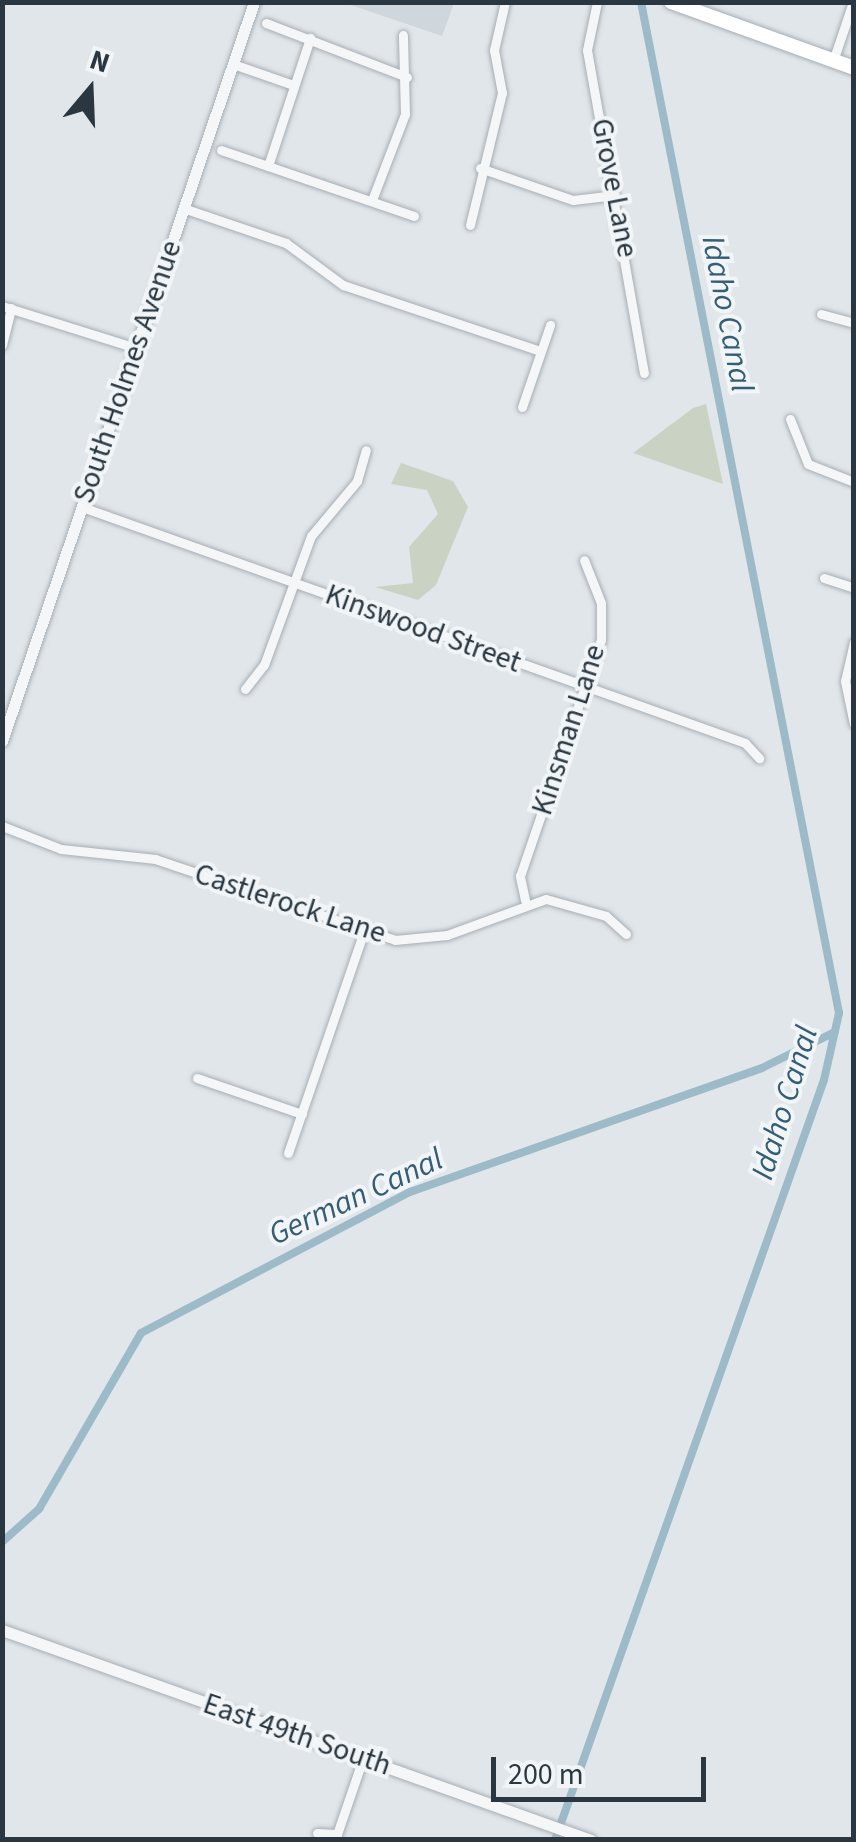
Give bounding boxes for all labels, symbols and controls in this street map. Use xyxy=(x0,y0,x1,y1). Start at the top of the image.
north arrow xyxy=(40,40,140,140)
text: N xyxy=(84,40,115,84)
street label: Grove Lane xyxy=(583,116,645,260)
water label: Idaho Canal xyxy=(693,233,761,395)
street label: South Holmes Avenue xyxy=(66,236,190,508)
street label: Kinswood Street xyxy=(320,577,526,681)
street label: Kinsman Lane xyxy=(525,640,613,820)
street label: Castlerock Lane xyxy=(190,856,390,952)
water label: Idaho Canal xyxy=(743,1022,827,1184)
water label: German Canal xyxy=(263,1140,449,1254)
street label: East 49th South xyxy=(198,1686,396,1784)
scale bar xyxy=(496,1737,711,1799)
text: 200 m xyxy=(508,1753,584,1796)

